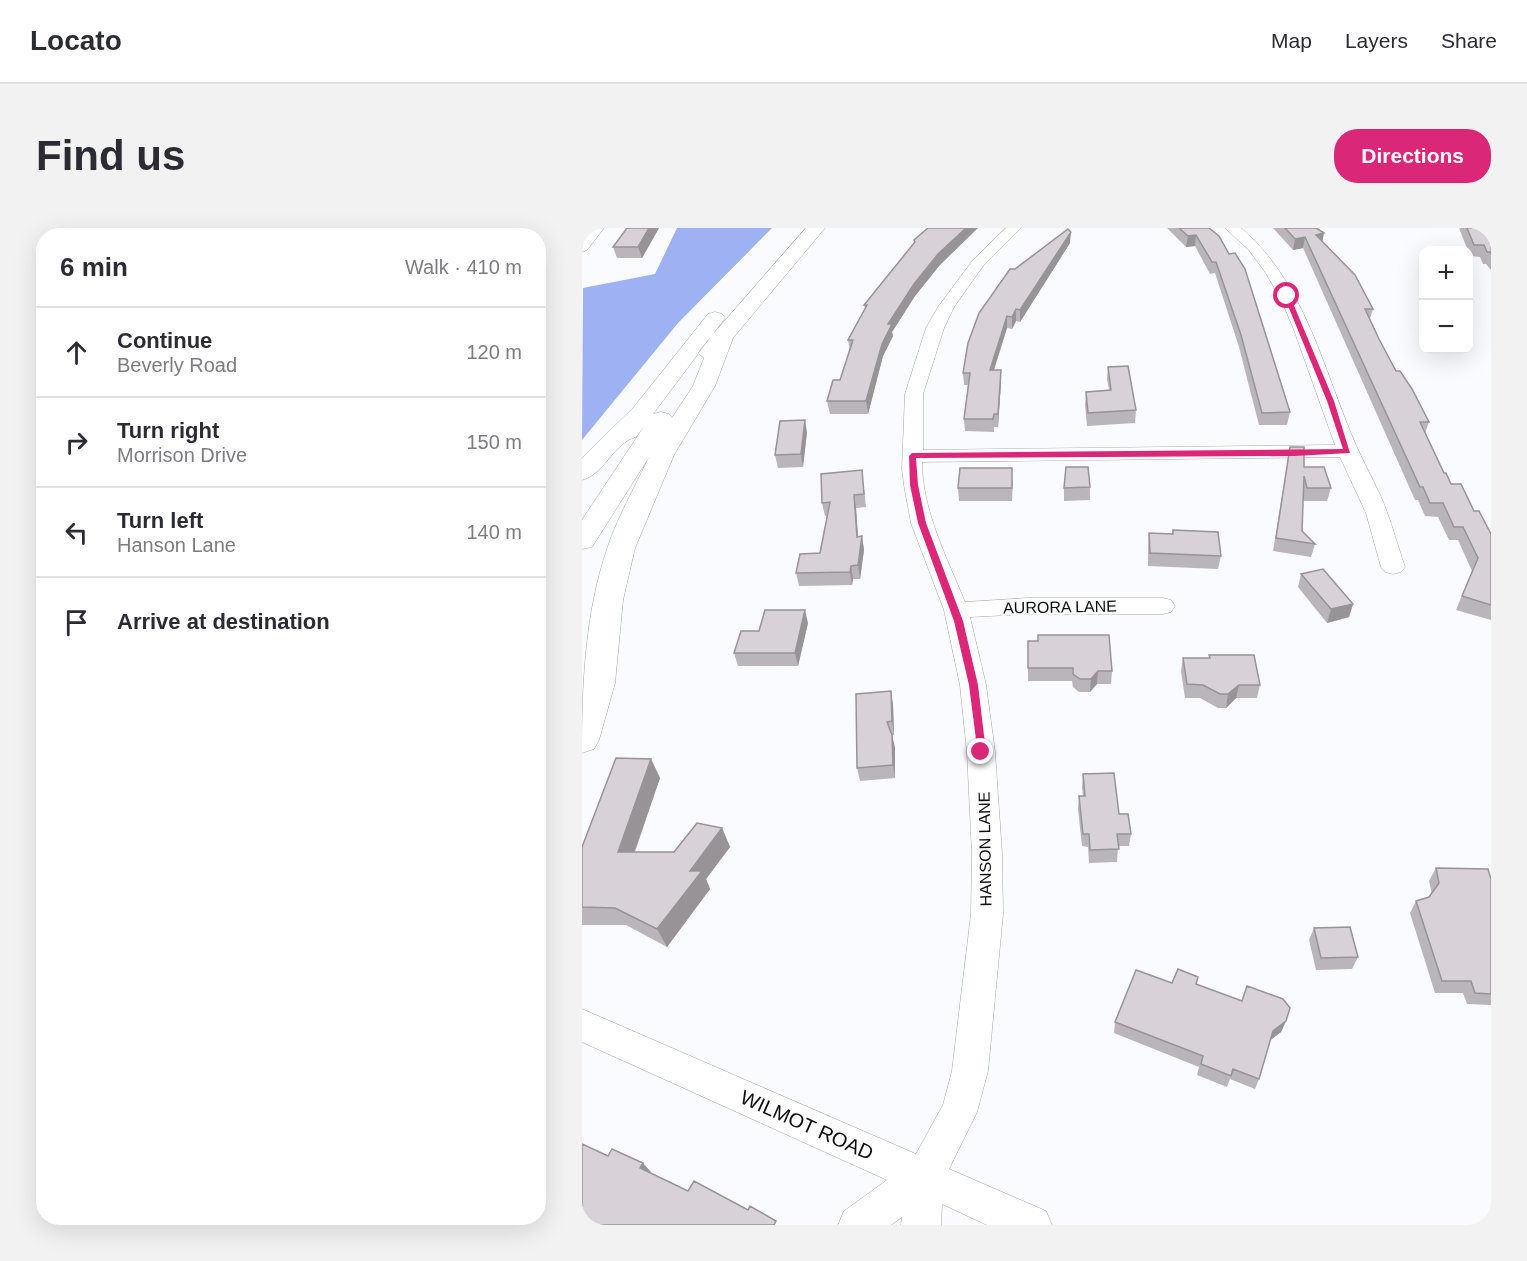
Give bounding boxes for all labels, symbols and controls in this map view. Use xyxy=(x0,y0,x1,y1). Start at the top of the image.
text: Locato xyxy=(30,25,122,56)
text: Map xyxy=(1271,29,1312,52)
text: Layers xyxy=(1345,29,1408,52)
text: Share xyxy=(1441,29,1497,52)
button: Directions xyxy=(1334,129,1491,183)
text: Find us xyxy=(36,132,185,179)
map controls xyxy=(1419,246,1473,354)
button: + xyxy=(1419,246,1473,300)
text: 6 min xyxy=(60,252,128,282)
text: Walk · 410 m xyxy=(405,256,522,278)
route start xyxy=(1273,282,1299,308)
button: − xyxy=(1419,300,1473,354)
text: Continue xyxy=(117,328,212,353)
icon: ahead xyxy=(60,336,93,369)
text: 120 m xyxy=(466,341,522,363)
text: Beverly Road xyxy=(117,354,237,376)
text: Turn right xyxy=(117,418,219,443)
icon: right xyxy=(60,426,93,459)
text: 150 m xyxy=(466,431,522,453)
text: Morrison Drive xyxy=(117,444,247,466)
text: Turn left xyxy=(117,508,203,533)
icon: left xyxy=(60,516,93,549)
text: 140 m xyxy=(466,521,522,543)
text: Hanson Lane xyxy=(117,534,236,556)
street label: AURORA LANE xyxy=(1003,598,1117,616)
icon: arrive xyxy=(60,606,93,639)
text: Arrive at destination xyxy=(117,609,330,634)
route end xyxy=(967,738,993,764)
street label: HANSON LANE xyxy=(976,792,994,906)
street label: WILMOT ROAD xyxy=(737,1086,877,1164)

